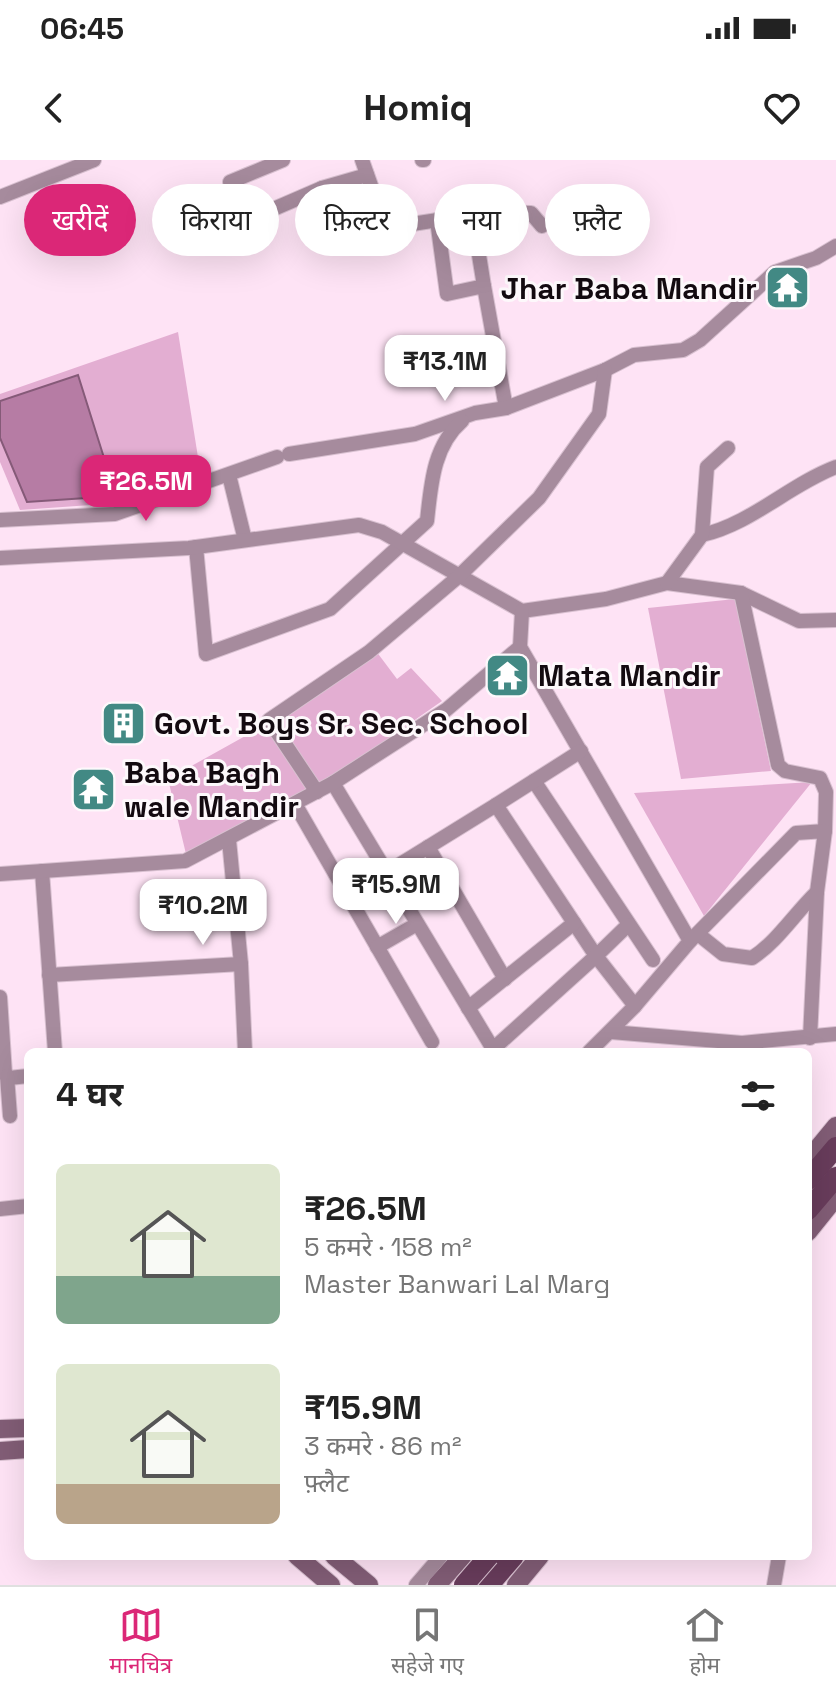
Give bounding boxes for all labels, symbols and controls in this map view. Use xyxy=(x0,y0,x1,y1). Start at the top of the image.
text: 06:45 xyxy=(40,9,124,48)
text: Homiq xyxy=(364,85,472,131)
icon: back xyxy=(32,86,76,130)
icon: heart xyxy=(760,86,804,130)
chip: खरीदें xyxy=(24,184,136,256)
chip: किराया xyxy=(152,184,279,256)
chip: फ़िल्टर xyxy=(295,184,418,256)
chip: नया xyxy=(434,184,529,256)
chip: फ़्लैट xyxy=(545,184,650,256)
temple icon: Jhar Baba Mandir xyxy=(764,264,812,312)
place label: Jhar Baba Mandir xyxy=(501,269,757,308)
pin: ₹13.1M xyxy=(380,335,510,403)
text: ₹13.1M xyxy=(403,344,487,378)
pin: ₹26.5M xyxy=(81,455,211,523)
text: ₹26.5M xyxy=(99,464,193,498)
temple icon: Mata Mandir xyxy=(483,651,531,699)
place label: Mata Mandir xyxy=(538,656,721,695)
building icon: Govt. Boys Sr. Sec. School xyxy=(99,699,147,747)
place label: Govt. Boys Sr. Sec. School xyxy=(154,704,529,743)
place label: Baba Bagh wale Mandir xyxy=(124,753,299,826)
temple icon: Baba Bagh wale Mandir xyxy=(69,765,117,813)
pin: ₹15.9M xyxy=(331,858,461,926)
text: ₹15.9M xyxy=(351,867,441,901)
pin: ₹10.2M xyxy=(138,879,268,947)
text: ₹10.2M xyxy=(158,888,248,922)
text: 4 घर xyxy=(56,1073,123,1116)
icon: filters xyxy=(736,1074,780,1118)
text: ₹26.5M xyxy=(304,1187,427,1230)
icon: home xyxy=(120,1196,216,1292)
text: 5 कमरे · 158 m² xyxy=(304,1230,472,1264)
text: Master Banwari Lal Marg xyxy=(304,1267,610,1301)
text: ₹15.9M xyxy=(304,1386,422,1429)
icon: home xyxy=(120,1396,216,1492)
text: 3 कमरे · 86 m² xyxy=(304,1429,461,1463)
text: फ़्लैट xyxy=(304,1466,349,1500)
tab: मानचित्र xyxy=(109,1603,172,1682)
tab: सहेजे गए xyxy=(391,1603,464,1682)
tab: होम xyxy=(683,1603,727,1682)

